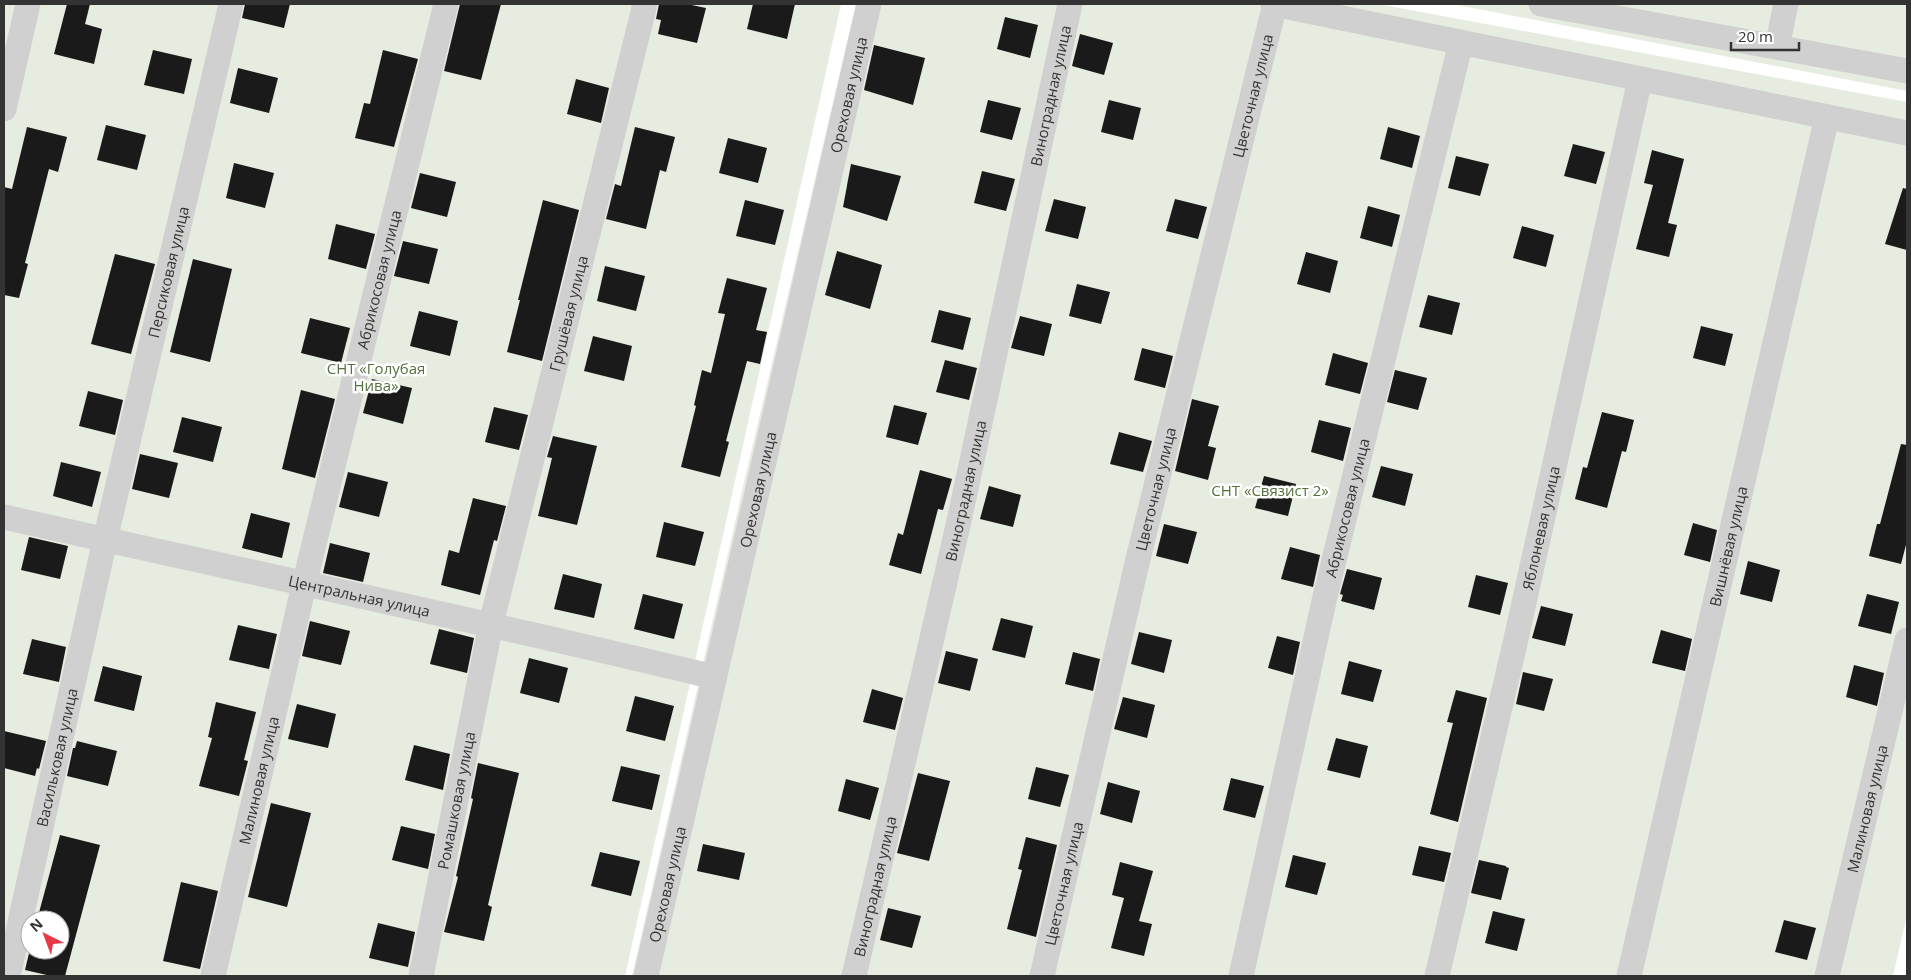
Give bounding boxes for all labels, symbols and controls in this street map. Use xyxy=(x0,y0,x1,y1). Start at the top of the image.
scale bar xyxy=(1731,20,1798,52)
street label: Виноградная улица xyxy=(1025,23,1075,168)
text: 20 m xyxy=(1738,26,1773,46)
street label: Цветочная улица xyxy=(1227,32,1277,160)
street label: Ореховая улица xyxy=(825,35,871,155)
street label: Персиковая улица xyxy=(143,204,193,340)
street label: Абрикосовая улица xyxy=(352,208,405,351)
street label: Грушёвая улица xyxy=(544,253,592,373)
park label: СНТ «Голубая Нива» xyxy=(327,358,425,395)
street label: Виноградная улица xyxy=(940,418,990,563)
street label: Цветочная улица xyxy=(1130,425,1180,553)
street label: Ореховая улица xyxy=(735,430,781,550)
street label: Абрикосовая улица xyxy=(1320,436,1374,580)
street label: Яблоневая улица xyxy=(1517,464,1564,592)
park label: СНТ «Связист 2» xyxy=(1211,480,1329,500)
street label: Вишнёвая улица xyxy=(1704,484,1752,609)
street label: Центральная улица xyxy=(287,570,432,621)
street label: Васильковая улица xyxy=(32,686,82,829)
street label: Малиновая улица xyxy=(234,714,283,846)
street label: Ромашковая улица xyxy=(432,730,479,871)
street label: Малиновая улица xyxy=(1842,743,1892,875)
street label: Виноградная улица xyxy=(849,814,901,959)
street label: Цветочная улица xyxy=(1039,819,1087,947)
street label: Ореховая улица xyxy=(644,824,690,944)
north arrow xyxy=(20,910,70,960)
text: N xyxy=(25,914,47,936)

